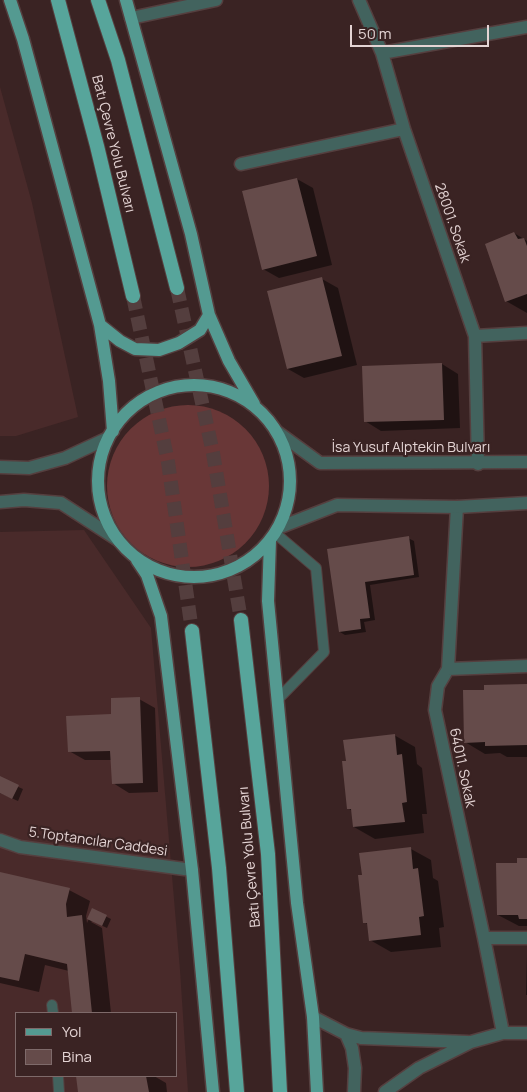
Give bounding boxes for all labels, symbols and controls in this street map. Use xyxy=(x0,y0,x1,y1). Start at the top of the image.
scale bar xyxy=(352,15,491,47)
text: 50 m xyxy=(358,23,392,44)
street label: Batı Çevre Yolu Bulvarı xyxy=(88,73,138,215)
street label: 28001. Sokak xyxy=(431,181,473,265)
street label: İsa Yusuf Alptekin Bulvarı xyxy=(332,440,490,456)
street label: 64011. Sokak xyxy=(445,727,479,809)
street label: Batı Çevre Yolu Bulvarı xyxy=(235,786,265,928)
street label: 5.Toptancılar Caddesi xyxy=(28,824,168,860)
legend xyxy=(15,1012,178,1077)
text: Yol xyxy=(62,1021,82,1042)
text: Bina xyxy=(62,1046,92,1067)

